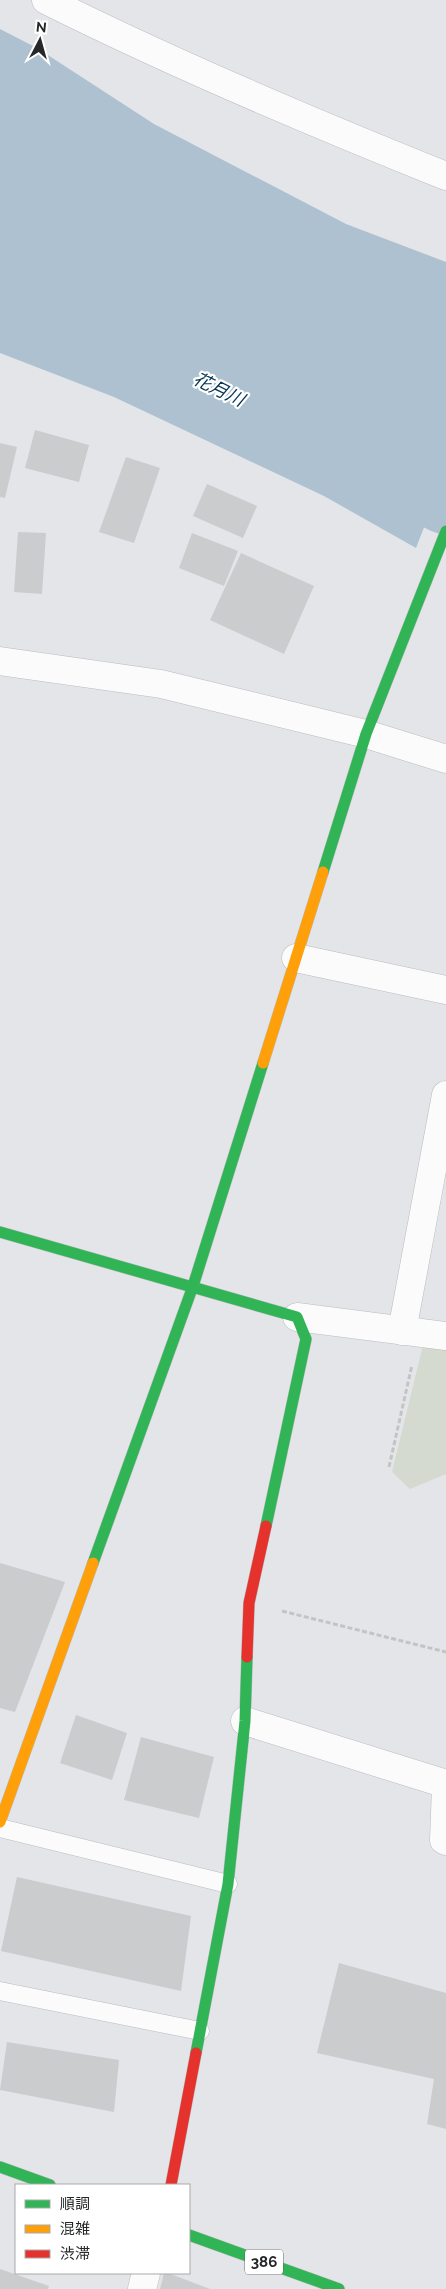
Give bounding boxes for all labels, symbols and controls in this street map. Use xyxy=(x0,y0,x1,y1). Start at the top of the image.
north arrow xyxy=(15,15,65,65)
text: N xyxy=(35,19,48,36)
water label: 花月川 xyxy=(190,368,250,411)
legend xyxy=(15,2184,190,2274)
text: 順調 xyxy=(60,2195,90,2213)
text: 混雑 xyxy=(60,2220,90,2238)
text: 渋滞 xyxy=(60,2245,90,2263)
road number: 386 xyxy=(245,2250,283,2274)

